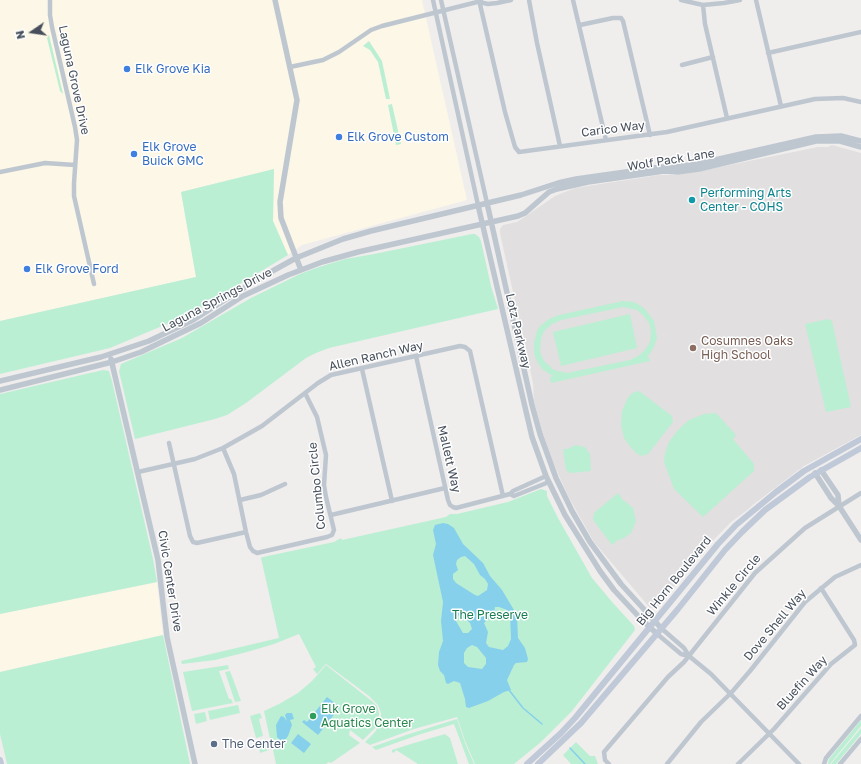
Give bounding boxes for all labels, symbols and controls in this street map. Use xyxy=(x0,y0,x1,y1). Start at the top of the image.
north arrow xyxy=(12,12,52,52)
street label: Laguna Grove Drive xyxy=(55,24,93,136)
text: N xyxy=(13,29,27,40)
place label: Elk Grove Kia xyxy=(135,62,211,76)
marker: Elk Grove Kia xyxy=(122,64,132,74)
street label: Carico Way xyxy=(580,118,646,140)
place label: Elk Grove Custom xyxy=(347,130,449,144)
marker: Elk Grove Custom xyxy=(334,132,344,142)
place label: Elk Grove Buick GMC xyxy=(142,140,204,168)
street label: Wolf Pack Lane xyxy=(626,146,716,174)
marker: Elk Grove Buick GMC xyxy=(129,149,139,159)
place label: Performing Arts Center - COHS xyxy=(700,186,791,214)
marker: Performing Arts Center - COHS xyxy=(687,195,697,205)
place label: Elk Grove Ford xyxy=(35,262,119,276)
marker: Elk Grove Ford xyxy=(22,264,32,274)
street label: Laguna Springs Drive xyxy=(160,265,274,335)
street label: Lotz Parkway xyxy=(502,292,534,370)
place label: Cosumnes Oaks High School xyxy=(701,334,793,362)
street label: Allen Ranch Way xyxy=(328,338,424,374)
marker: Cosumnes Oaks High School xyxy=(688,343,698,353)
street label: Mallett Way xyxy=(434,424,464,494)
street label: Columbo Circle xyxy=(305,442,329,530)
street label: Civic Center Drive xyxy=(155,529,185,633)
street label: Big Horn Boulevard xyxy=(633,533,715,629)
street label: Winkle Circle xyxy=(704,551,764,619)
street label: Dove Shell Way xyxy=(741,586,809,664)
park label: The Preserve xyxy=(452,608,528,622)
street label: Bluefin Way xyxy=(774,653,830,713)
place label: Elk Grove Aquatics Center xyxy=(321,702,413,730)
marker: Elk Grove Aquatics Center xyxy=(308,711,318,721)
place label: The Center xyxy=(222,737,286,751)
marker: The Center xyxy=(209,739,219,749)

